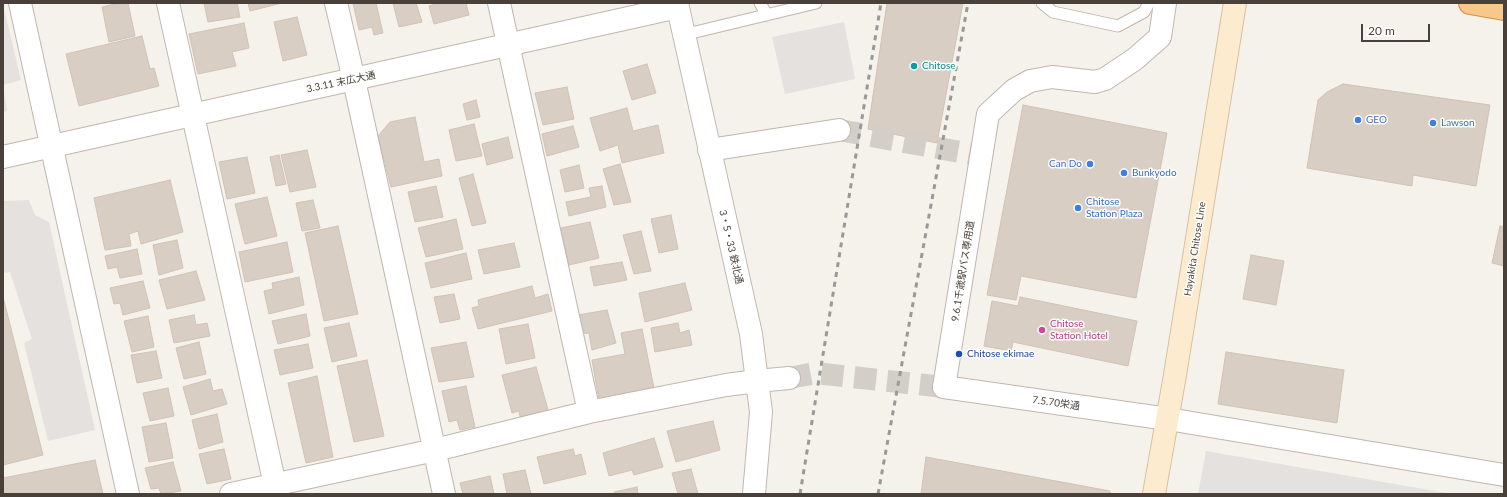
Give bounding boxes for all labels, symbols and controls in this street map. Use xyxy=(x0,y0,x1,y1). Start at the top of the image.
scale bar xyxy=(1363,16,1432,42)
text: 20 m xyxy=(1368,23,1395,38)
place label: Chitose xyxy=(922,60,955,72)
marker: Chitose xyxy=(909,61,919,71)
street label: 3.3.11 末広大通 xyxy=(305,69,377,95)
place label: GEO xyxy=(1366,114,1387,126)
marker: GEO xyxy=(1353,115,1363,125)
place label: Lawson xyxy=(1441,117,1474,129)
marker: Lawson xyxy=(1428,118,1438,128)
place label: Can Do xyxy=(1049,158,1082,170)
marker: Can Do xyxy=(1085,159,1095,169)
place label: Bunkyodo xyxy=(1132,167,1177,179)
marker: Bunkyodo xyxy=(1119,168,1129,178)
place label: Chitose Station Plaza xyxy=(1086,196,1142,220)
street label: Hayakita Chitose Line xyxy=(1182,201,1208,297)
marker: Chitose Station Plaza xyxy=(1073,203,1083,213)
street label: 3・5・33 鉄北通 xyxy=(717,209,745,285)
street label: 9.6.1千歳駅バス専用道 xyxy=(949,220,977,322)
place label: Chitose Station Hotel xyxy=(1050,318,1108,342)
marker: Chitose Station Hotel xyxy=(1037,325,1047,335)
place label: Chitose ekimae xyxy=(967,348,1034,360)
marker: Chitose ekimae xyxy=(954,349,964,359)
street label: 7.5.70栄通 xyxy=(1031,394,1081,412)

